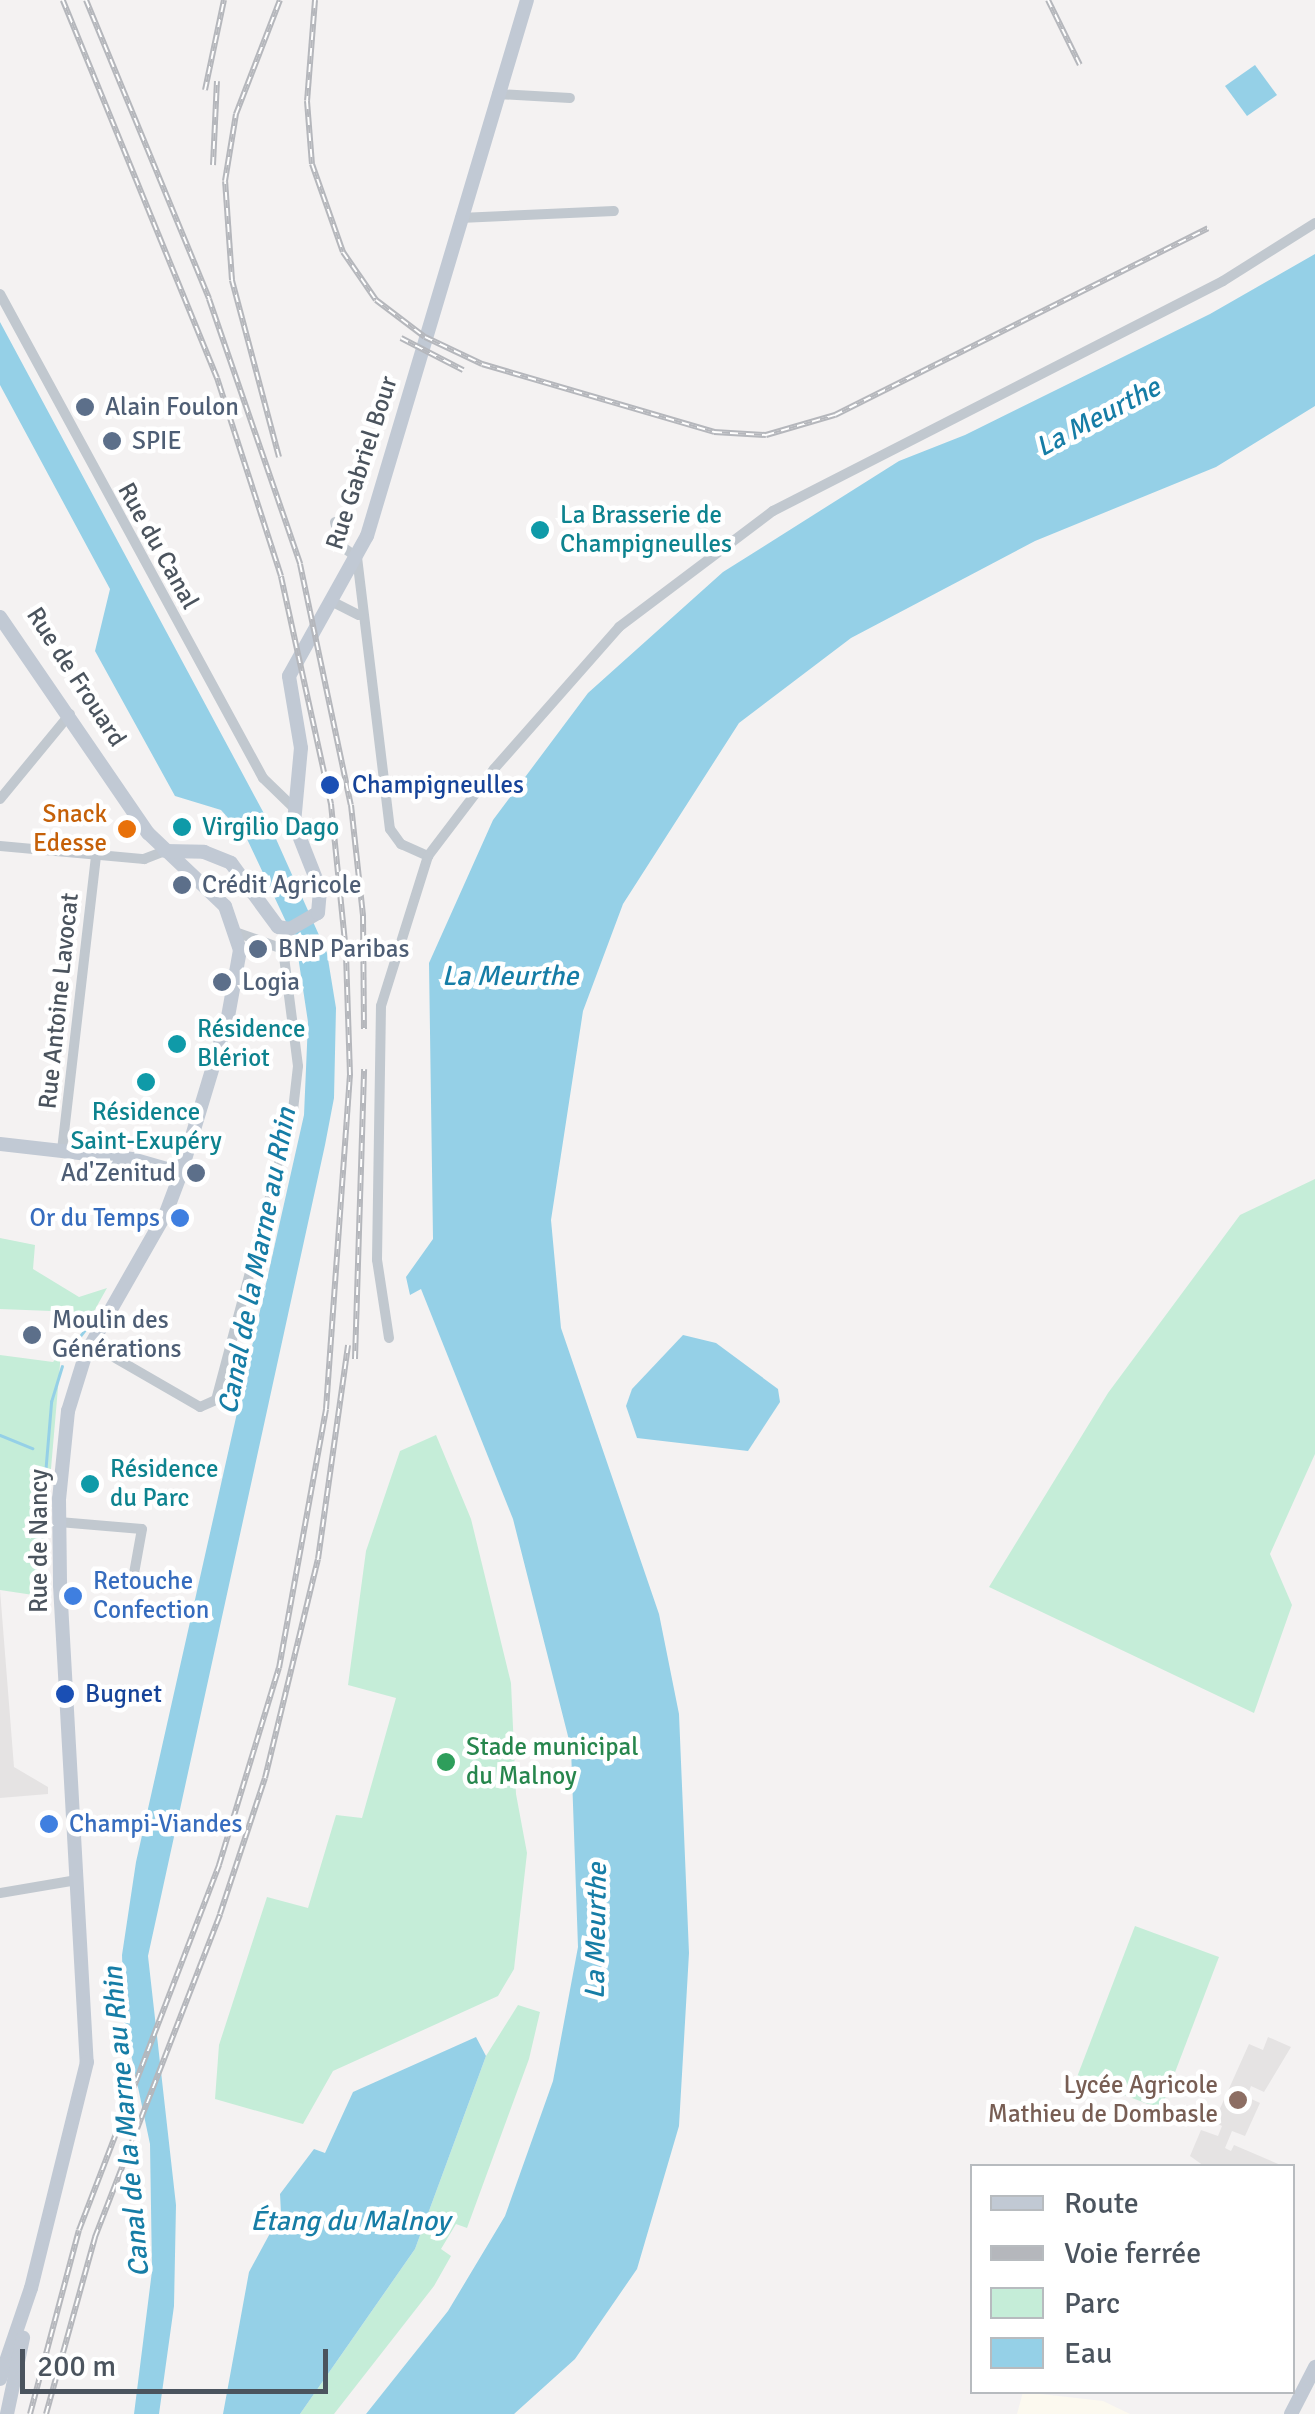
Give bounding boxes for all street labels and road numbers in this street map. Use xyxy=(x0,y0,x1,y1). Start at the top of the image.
street label: Rue Gabriel Bour xyxy=(320,372,404,554)
street label: Rue du Canal xyxy=(111,478,205,614)
street label: Rue de Frouard xyxy=(20,602,132,752)
street label: Rue Antoine Lavocat xyxy=(33,892,85,1110)
street label: Rue de Nancy xyxy=(24,1469,54,1613)

